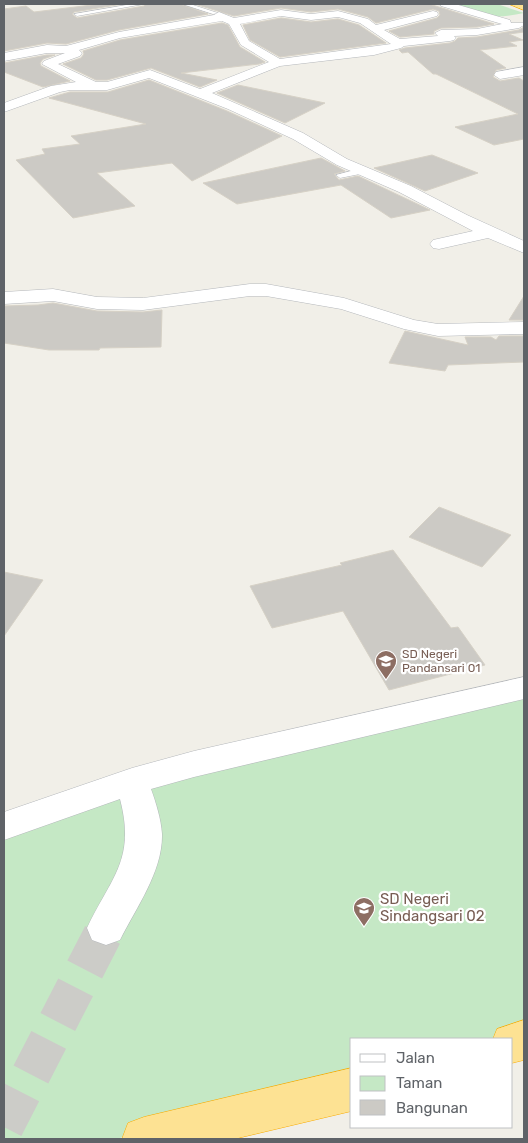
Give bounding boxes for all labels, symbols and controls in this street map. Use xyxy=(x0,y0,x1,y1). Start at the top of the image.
place label: SD Negeri Pandansari 01 xyxy=(402,647,480,675)
school or university icon: SD Negeri Pandansari 01 xyxy=(374,649,398,680)
place label: SD Negeri Sindangsari 02 xyxy=(380,890,485,925)
school or university icon: SD Negeri Sindangsari 02 xyxy=(352,896,376,927)
legend xyxy=(350,1038,513,1128)
text: Jalan xyxy=(396,1049,435,1067)
text: Taman xyxy=(396,1074,442,1092)
text: Bangunan xyxy=(396,1099,468,1117)

